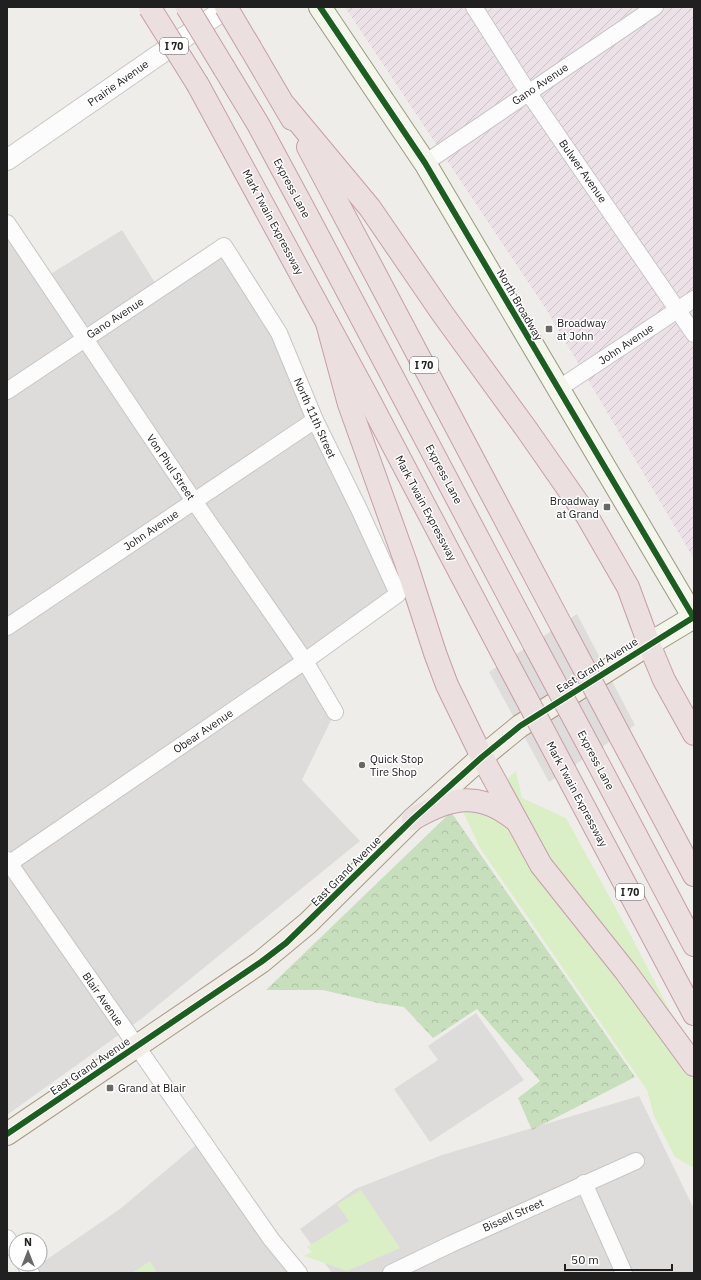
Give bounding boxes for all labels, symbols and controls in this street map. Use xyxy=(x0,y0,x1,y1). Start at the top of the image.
road number: I 70 xyxy=(160,38,188,54)
street label: Prairie Avenue xyxy=(85,57,151,109)
street label: Gano Avenue xyxy=(509,60,571,108)
street label: Bulwer Avenue xyxy=(556,137,610,205)
street label: Express Lane xyxy=(270,156,314,220)
street label: Mark Twain Expressway xyxy=(239,167,307,278)
street label: North Broadway xyxy=(494,267,546,344)
street label: Gano Avenue xyxy=(84,294,146,342)
place label: Broadway at John xyxy=(557,316,607,343)
street label: John Avenue xyxy=(596,320,656,368)
marker: Broadway at John xyxy=(544,324,554,334)
road number: I 70 xyxy=(410,357,438,373)
street label: North 11th Street xyxy=(291,375,339,461)
street label: Von Phul Street xyxy=(144,431,198,503)
street label: Express Lane xyxy=(422,442,466,506)
street label: Mark Twain Expressway xyxy=(392,453,460,564)
place label: Broadway at Grand xyxy=(550,494,599,521)
marker: Broadway at Grand xyxy=(602,502,612,512)
street label: John Avenue xyxy=(121,506,181,554)
street label: East Grand Avenue xyxy=(554,634,640,696)
street label: Obear Avenue xyxy=(170,706,236,756)
street label: Express Lane xyxy=(574,728,618,792)
street label: Mark Twain Expressway xyxy=(543,739,611,850)
place label: Quick Stop Tire Shop xyxy=(370,752,423,779)
marker: Quick Stop Tire Shop xyxy=(357,760,367,770)
street label: East Grand Avenue xyxy=(308,833,384,909)
road number: I 70 xyxy=(616,884,644,900)
street label: Blair Avenue xyxy=(79,970,127,1028)
street label: East Grand Avenue xyxy=(47,1034,133,1098)
place label: Grand at Blair xyxy=(118,1081,186,1095)
marker: Grand at Blair xyxy=(105,1083,115,1093)
street label: Bissell Street xyxy=(480,1195,546,1235)
north arrow xyxy=(8,1232,48,1272)
text: N xyxy=(24,1235,32,1249)
scale bar xyxy=(565,1246,672,1272)
text: 50 m xyxy=(571,1252,599,1267)

